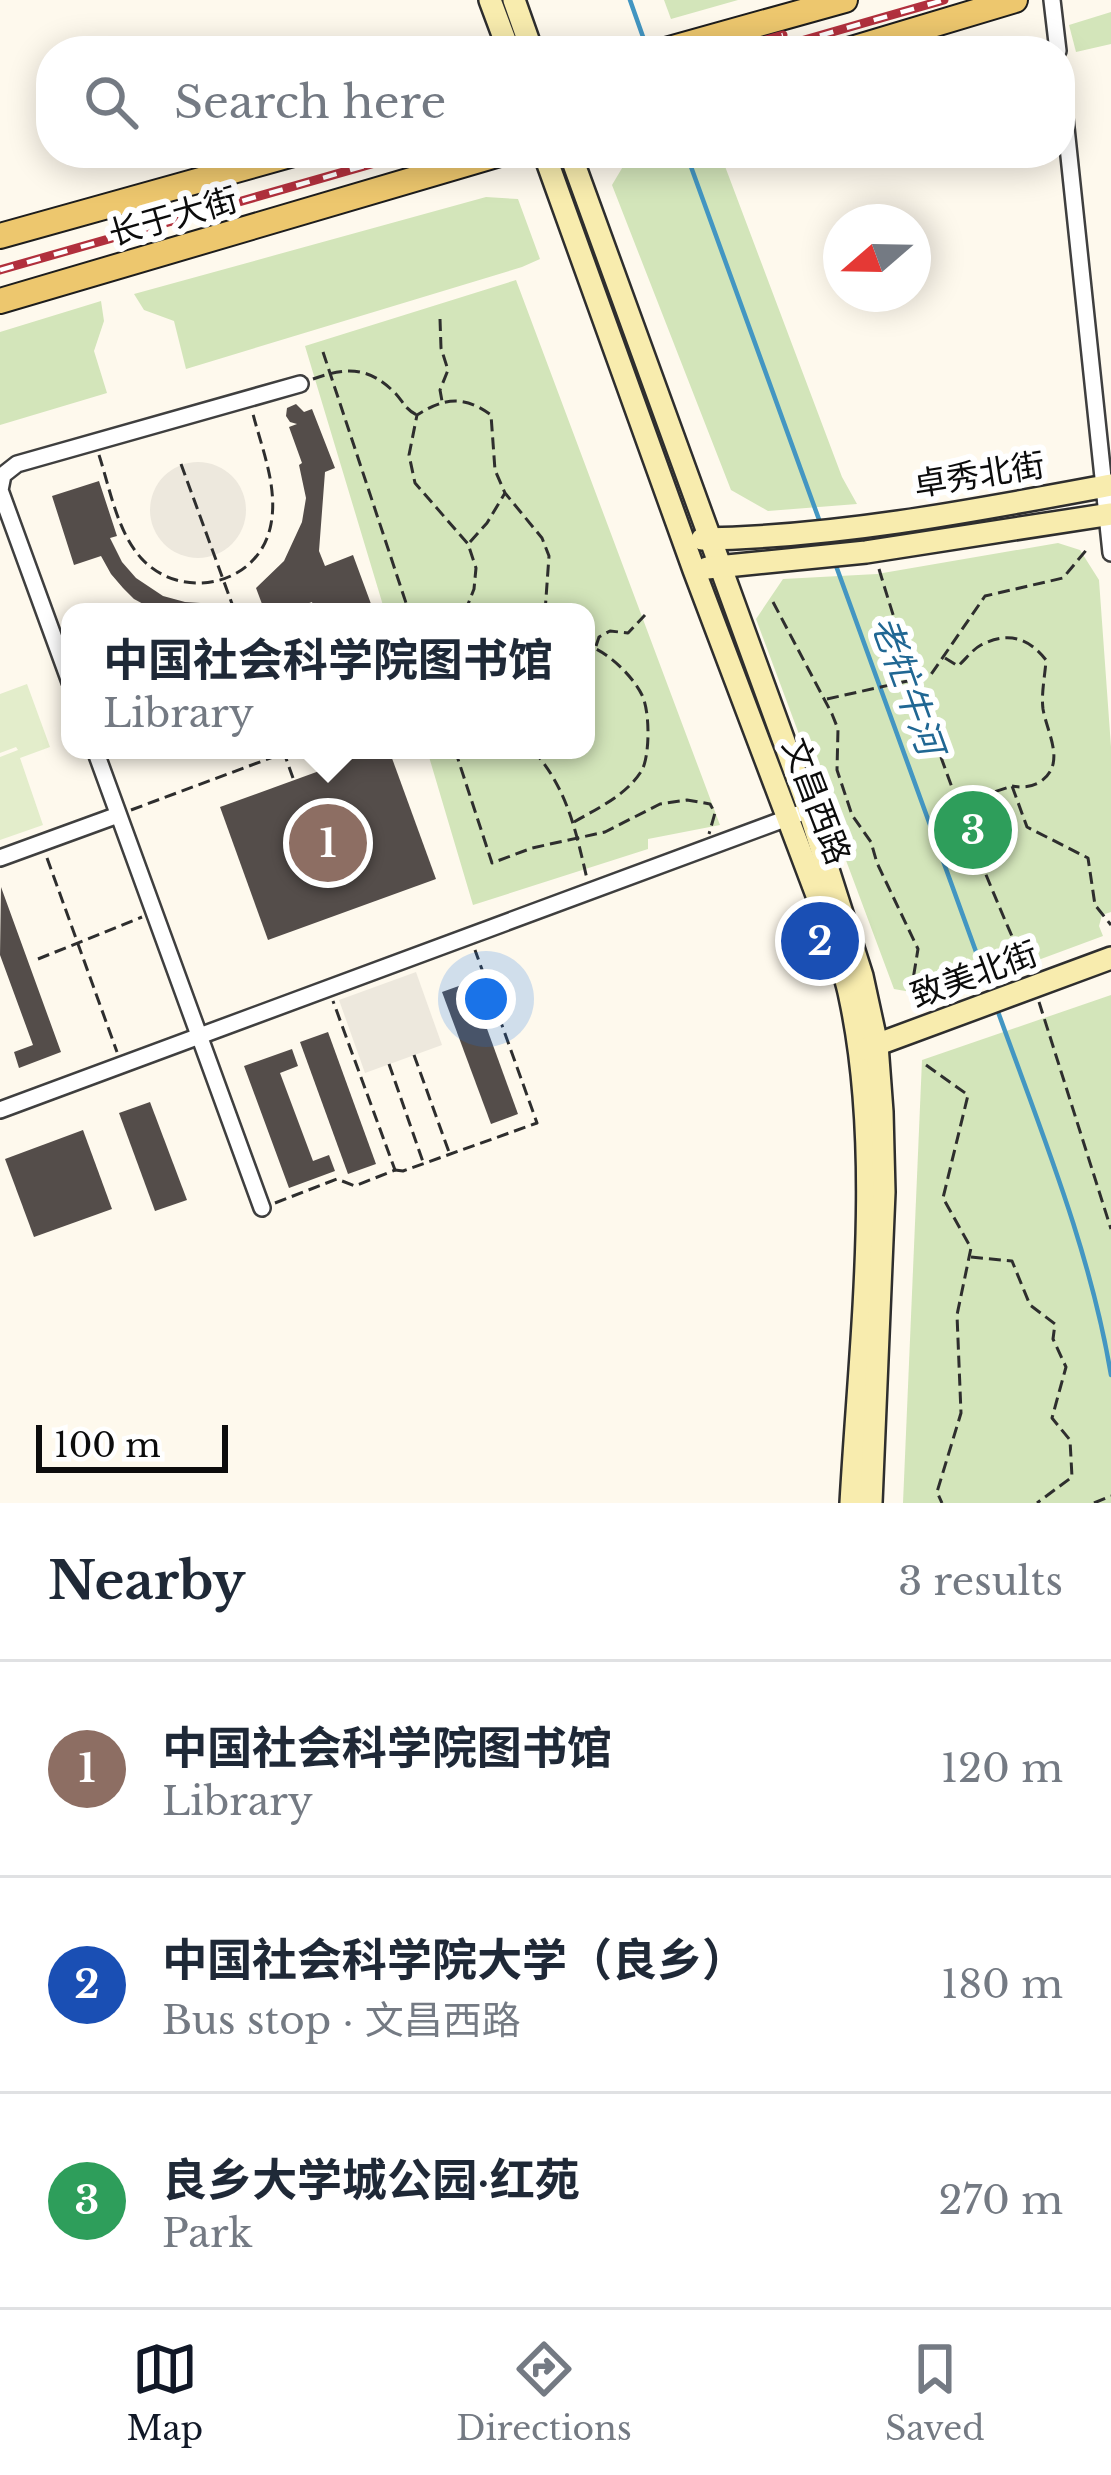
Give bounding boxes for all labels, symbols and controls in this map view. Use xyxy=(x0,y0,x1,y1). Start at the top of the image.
search box xyxy=(36,36,1075,168)
icon: search xyxy=(78,69,144,135)
text: Search here xyxy=(174,74,446,130)
street label: 长于大街 xyxy=(104,179,242,254)
north arrow xyxy=(823,204,931,312)
street label: 卓秀北街 xyxy=(911,444,1047,505)
popup xyxy=(61,603,595,759)
water label: 老牤牛河 xyxy=(862,610,955,766)
text: 中国社会科学院图书馆 xyxy=(103,632,553,688)
text: Library xyxy=(103,689,254,738)
street label: 文昌西路 xyxy=(774,732,859,870)
pin: 3 xyxy=(934,785,1012,875)
pin: 1 xyxy=(289,798,367,888)
pin: 2 xyxy=(781,896,859,986)
street label: 致美北街 xyxy=(905,933,1043,1016)
your location xyxy=(456,969,516,1029)
scale bar xyxy=(36,1419,228,1472)
text: 100 m xyxy=(54,1425,161,1466)
text: Nearby xyxy=(48,1550,245,1613)
text: 3 results xyxy=(898,1557,1063,1606)
text: 中国社会科学院图书馆 xyxy=(162,1720,612,1776)
text: 1 xyxy=(78,1744,96,1793)
text: 120 m xyxy=(941,1744,1063,1793)
text: Library xyxy=(162,1777,313,1826)
text: 中国社会科学院大学（良乡） xyxy=(162,1932,747,1988)
text: 2 xyxy=(74,1960,100,2009)
text: 180 m xyxy=(941,1960,1063,2009)
text: Bus stop · 文昌西路 xyxy=(162,1996,521,2045)
text: 良乡大学城公园·红苑 xyxy=(162,2152,580,2208)
text: 3 xyxy=(75,2176,99,2225)
text: 270 m xyxy=(939,2176,1063,2225)
text: Park xyxy=(162,2209,253,2258)
tab: Map xyxy=(127,2336,203,2449)
tab: Directions xyxy=(456,2336,632,2449)
tab: Saved xyxy=(885,2336,984,2449)

